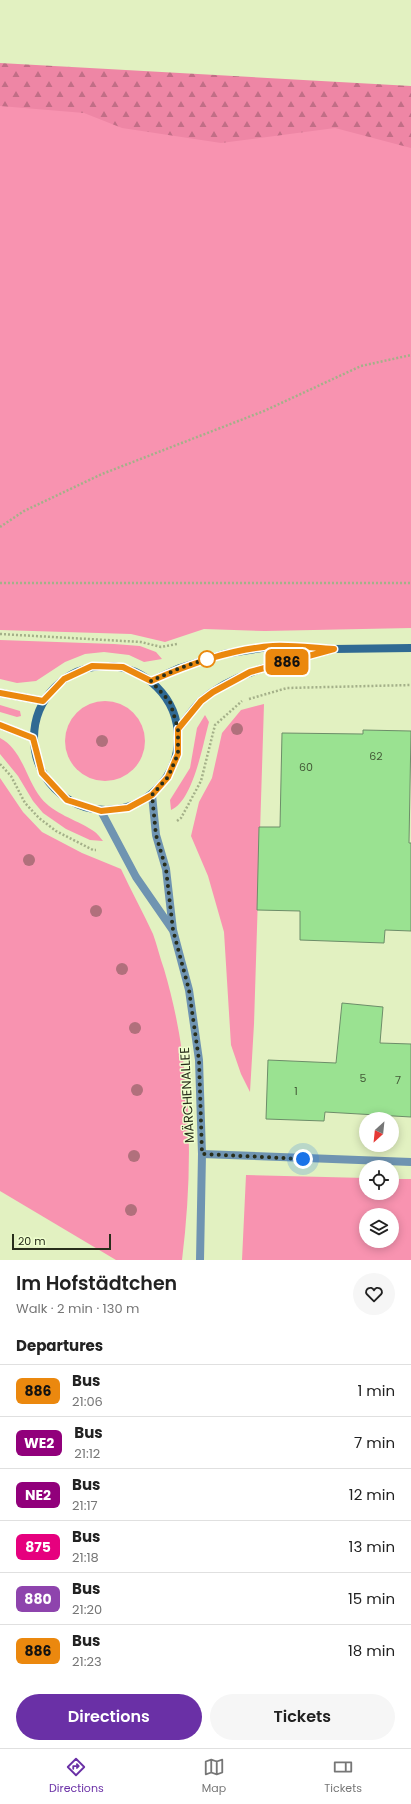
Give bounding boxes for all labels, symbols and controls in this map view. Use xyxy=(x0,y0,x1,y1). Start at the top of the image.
line badge: 886 xyxy=(264,649,310,675)
unlabelled marker xyxy=(198,650,216,668)
text: 886 xyxy=(273,652,301,672)
house number: 62 xyxy=(369,748,383,764)
house number: 60 xyxy=(299,759,313,775)
street label: MÄRCHENALLEE xyxy=(175,1047,199,1143)
house number: 5 xyxy=(360,1070,367,1086)
house number: 7 xyxy=(395,1072,401,1088)
house number: 1 xyxy=(294,1083,298,1099)
north arrow xyxy=(359,1112,399,1152)
map controls xyxy=(359,1112,399,1248)
your location xyxy=(293,1149,313,1169)
button: locate xyxy=(359,1160,399,1200)
button: layers xyxy=(359,1208,399,1248)
scale bar xyxy=(12,1232,111,1251)
text: 20 m xyxy=(18,1233,46,1249)
text: Im Hofstädtchen xyxy=(16,1270,177,1297)
button: heart xyxy=(353,1273,395,1315)
text: Walk · 2 min · 130 m xyxy=(16,1299,139,1318)
text: Departures xyxy=(16,1335,103,1356)
text: Bus xyxy=(72,1370,100,1391)
text: 1 min xyxy=(357,1380,395,1401)
text: 886 xyxy=(24,1381,52,1401)
text: 21:06 xyxy=(72,1392,103,1411)
text: Bus xyxy=(74,1422,103,1443)
text: 7 min xyxy=(354,1432,395,1453)
text: WE2 xyxy=(24,1433,54,1453)
text: 21:12 xyxy=(74,1444,100,1463)
text: Bus xyxy=(72,1474,100,1495)
text: 12 min xyxy=(349,1484,395,1505)
text: NE2 xyxy=(25,1485,51,1505)
text: 21:17 xyxy=(72,1496,98,1515)
text: Bus xyxy=(72,1526,100,1547)
text: 13 min xyxy=(349,1536,395,1557)
text: 875 xyxy=(25,1537,51,1557)
text: 21:18 xyxy=(72,1548,99,1567)
text: Bus xyxy=(72,1578,100,1599)
text: 15 min xyxy=(348,1588,395,1609)
text: 880 xyxy=(24,1589,52,1609)
text: 21:20 xyxy=(72,1600,102,1619)
text: Bus xyxy=(72,1630,100,1651)
text: 18 min xyxy=(348,1640,395,1661)
text: 886 xyxy=(24,1641,52,1661)
text: 21:23 xyxy=(72,1652,102,1671)
button: Directions xyxy=(16,1694,202,1740)
button: Tickets xyxy=(210,1694,395,1740)
tab: Directions xyxy=(49,1756,104,1797)
tab: Map xyxy=(202,1756,226,1797)
tab: Tickets xyxy=(324,1756,362,1797)

